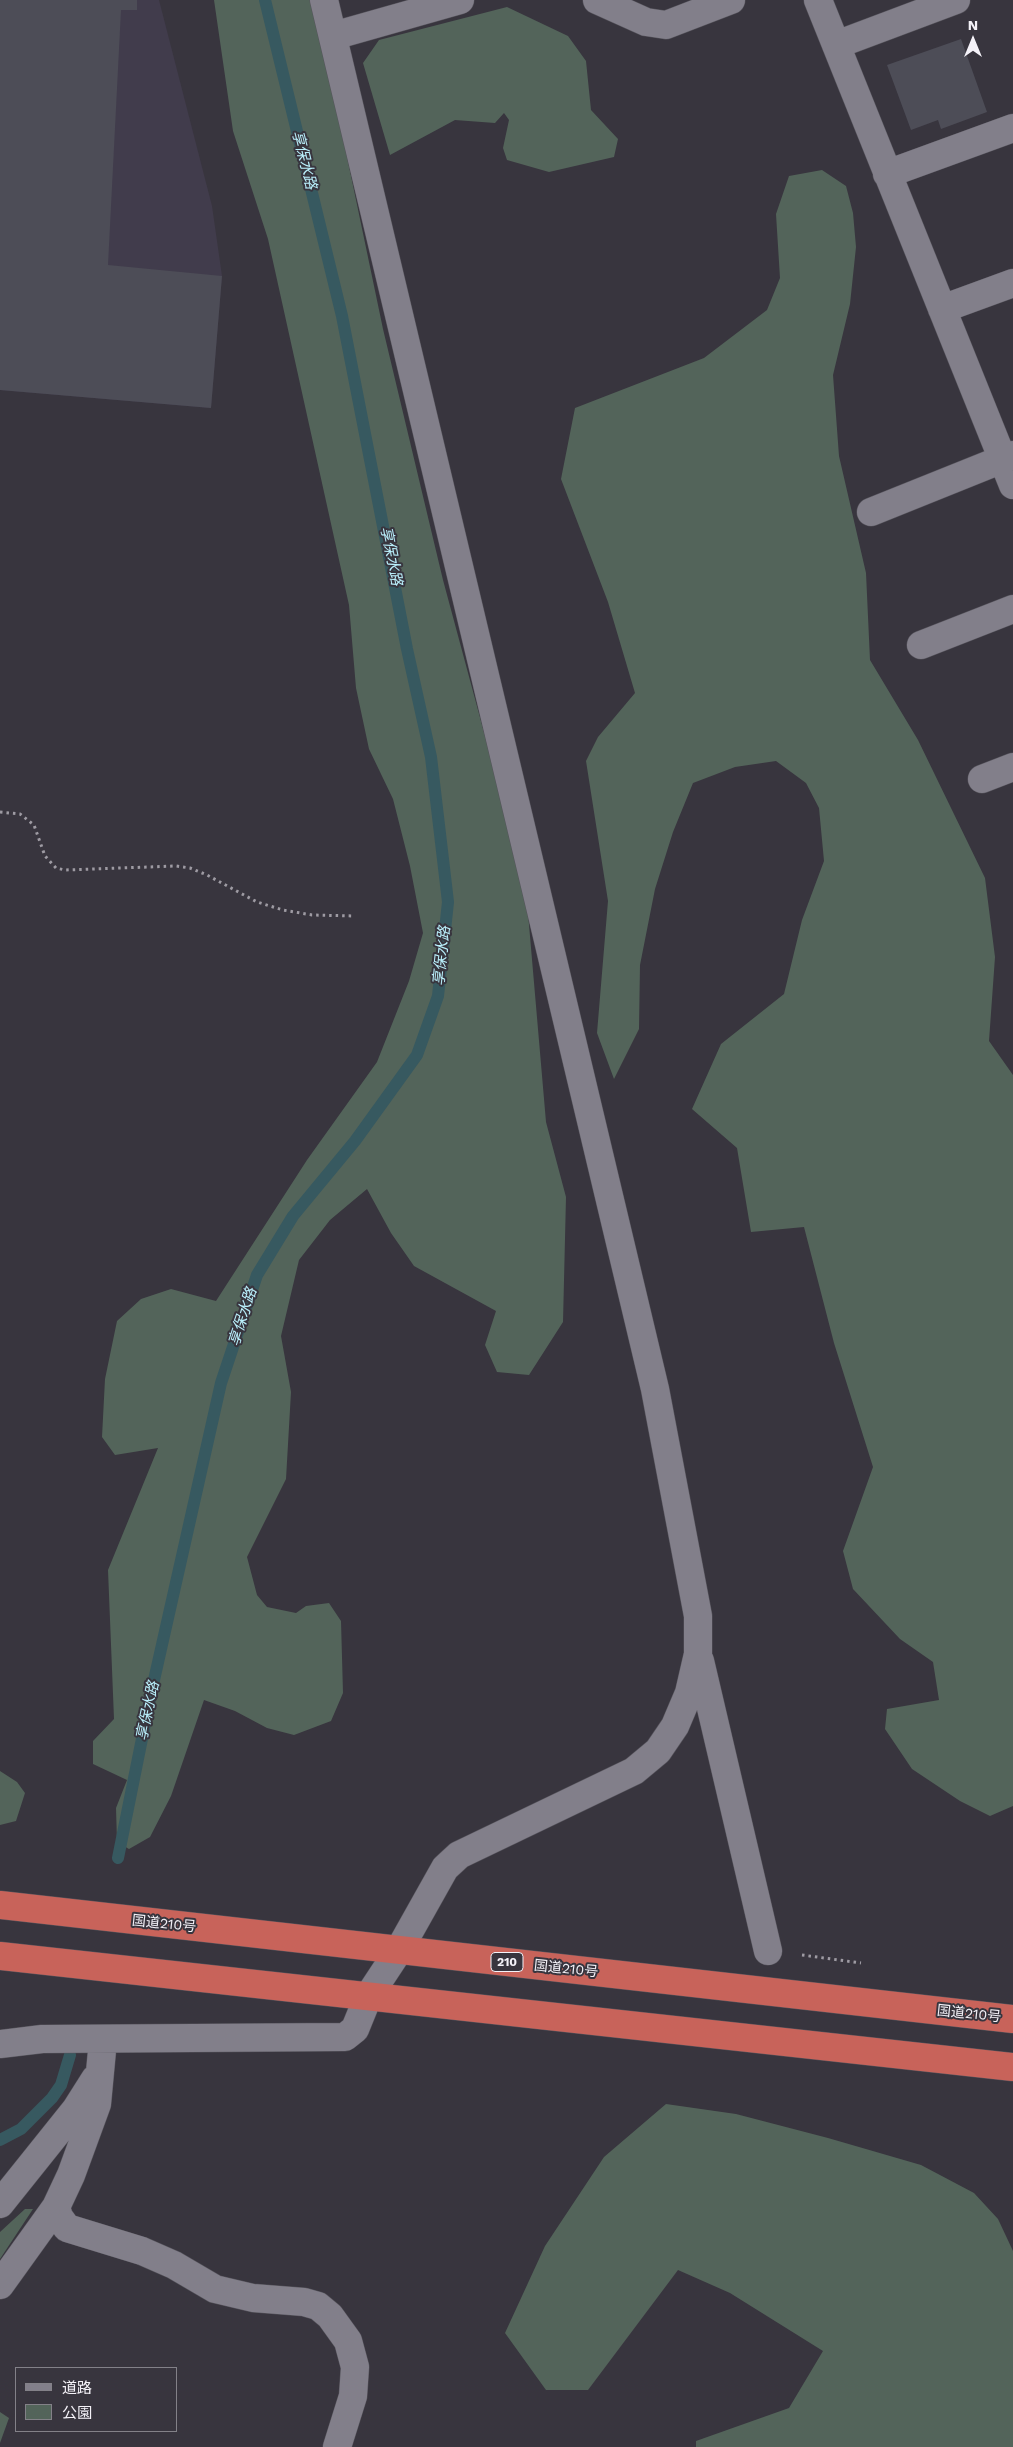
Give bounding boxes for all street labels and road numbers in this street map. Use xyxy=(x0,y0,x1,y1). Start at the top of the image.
street label: 国道210号 xyxy=(131,1912,197,1936)
road number: 210 xyxy=(491,1952,523,1971)
street label: 国道210号 xyxy=(533,1957,599,1981)
street label: 国道210号 xyxy=(936,2002,1002,2026)

